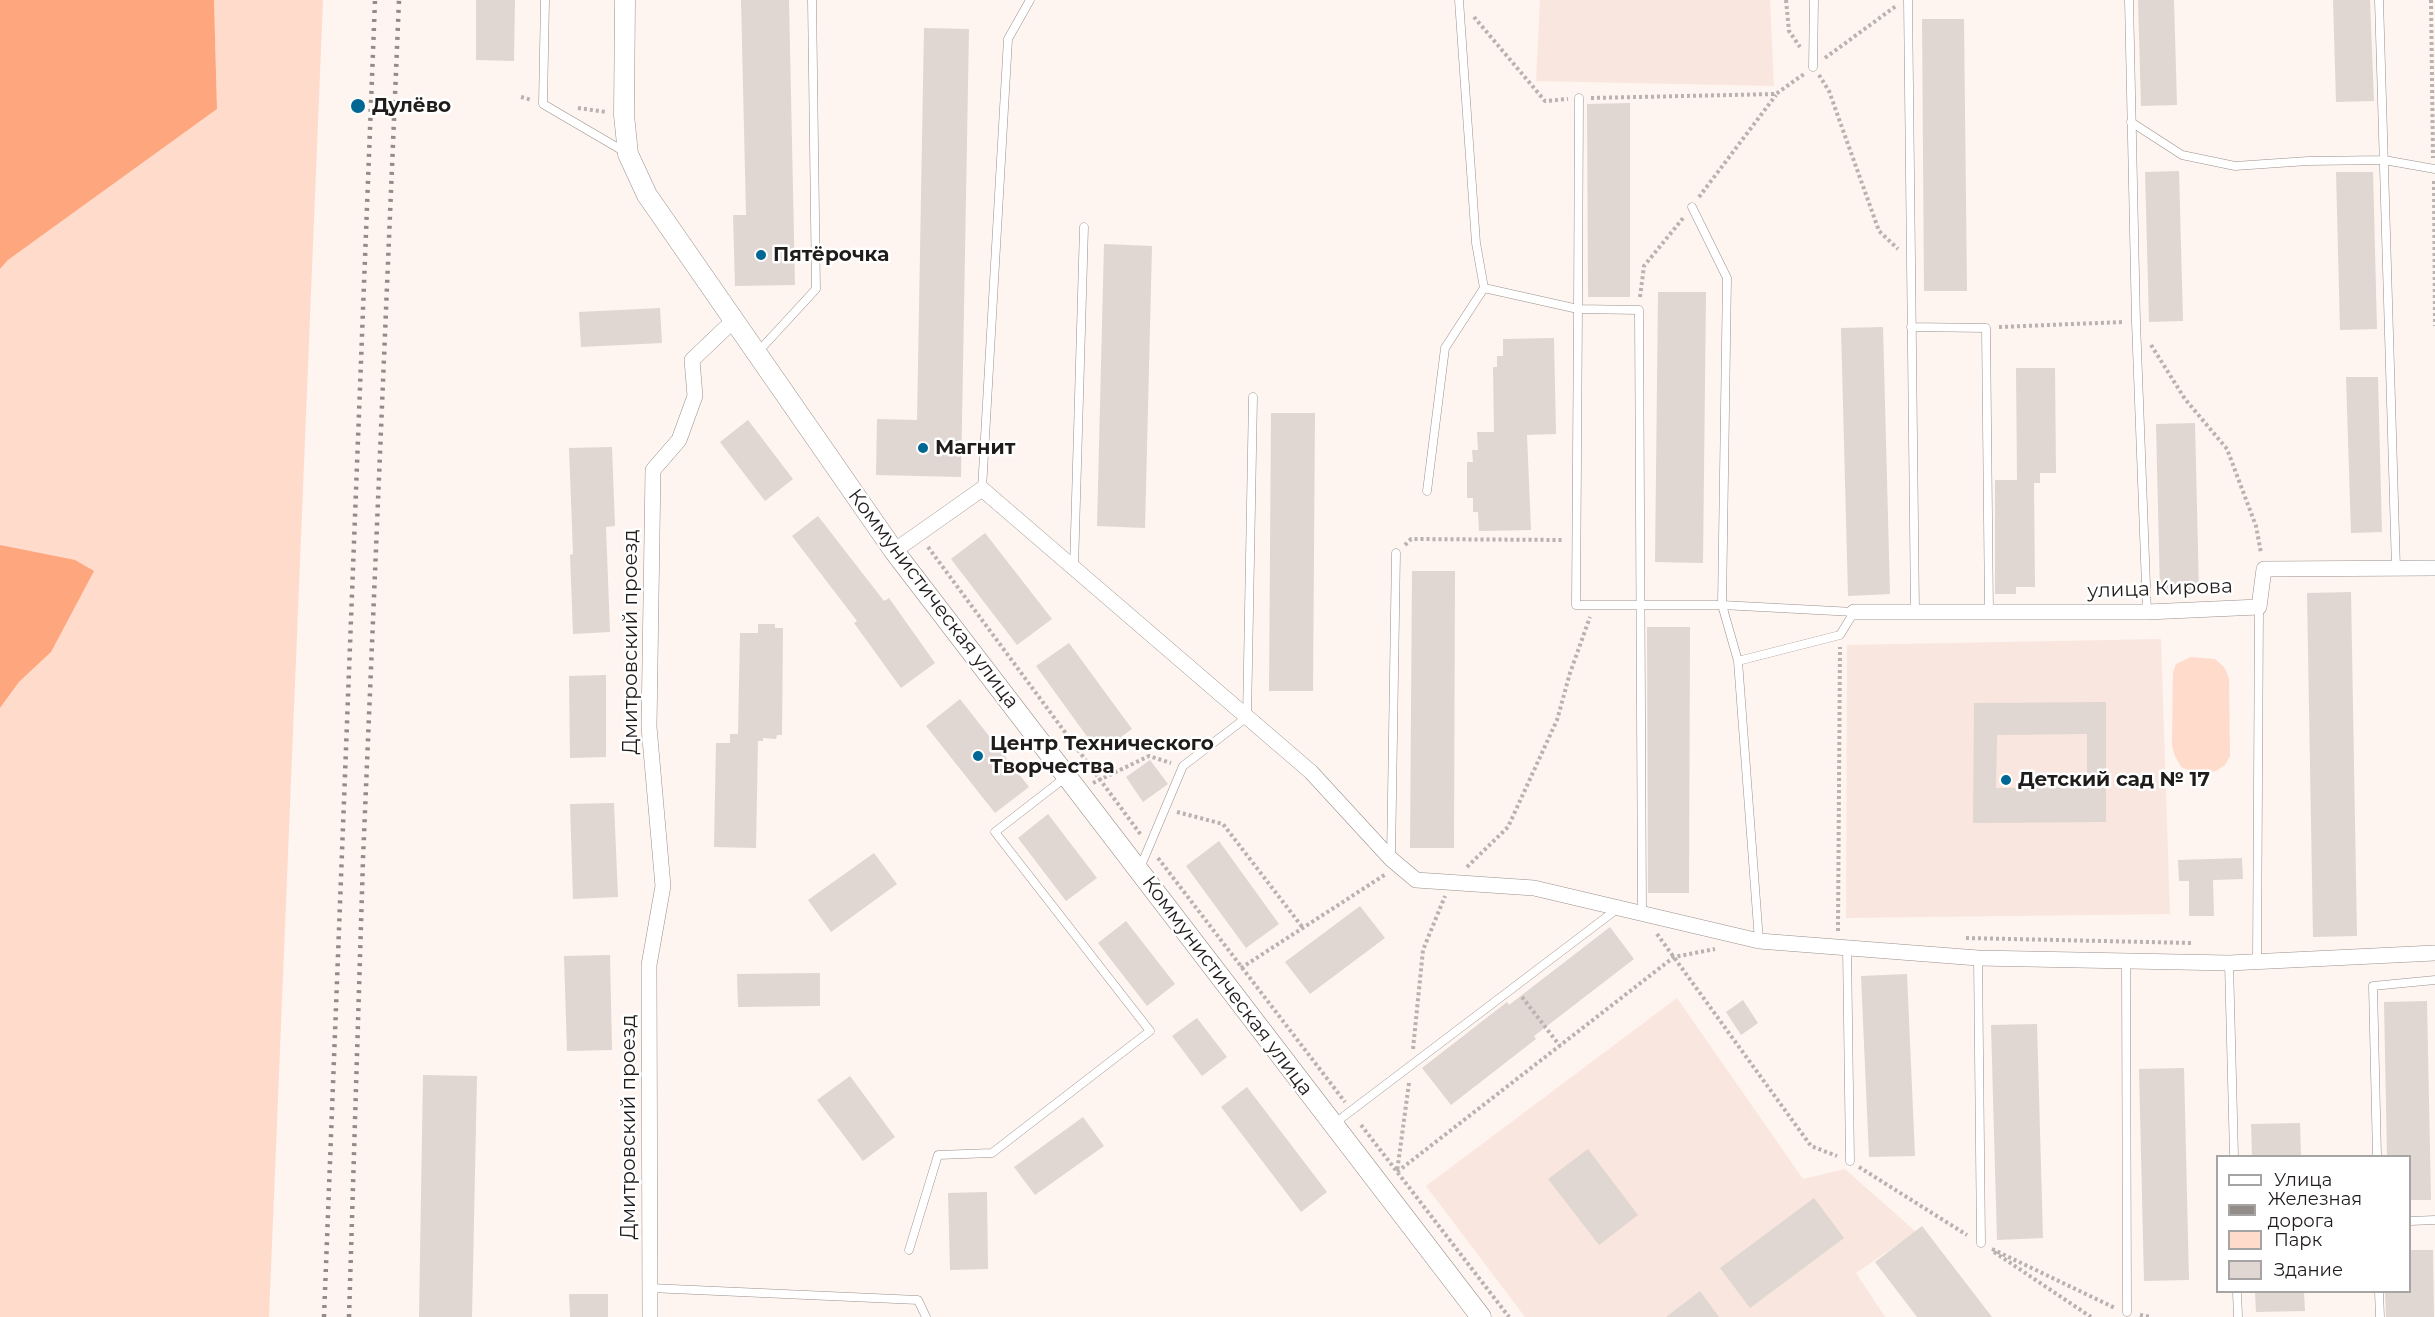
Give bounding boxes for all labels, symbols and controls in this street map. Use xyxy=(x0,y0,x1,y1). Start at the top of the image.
place label: Дулёво xyxy=(372,94,451,118)
marker: Дулёво xyxy=(349,97,367,115)
place label: Пятёрочка xyxy=(773,243,889,267)
marker: Пятёрочка xyxy=(754,248,768,262)
place label: Магнит xyxy=(935,436,1015,460)
marker: Магнит xyxy=(916,441,930,455)
street label: Коммунистическая улица xyxy=(842,484,1024,714)
street label: Дмитровский проезд xyxy=(619,529,643,755)
street label: улица Кирова xyxy=(2087,574,2233,604)
place label: Центр Технического Творчества xyxy=(990,732,1214,779)
marker: Центр Технического Творчества xyxy=(971,749,985,763)
place label: Детский сад № 17 xyxy=(2018,768,2210,792)
marker: Детский сад № 17 xyxy=(1999,773,2013,787)
street label: Коммунистическая улица xyxy=(1136,871,1318,1101)
street label: Дмитровский проезд xyxy=(617,1014,641,1240)
legend xyxy=(2216,1155,2411,1293)
text: Улица xyxy=(2274,1169,2332,1191)
text: Железная дорога xyxy=(2268,1188,2362,1232)
text: Парк xyxy=(2274,1229,2322,1251)
text: Здание xyxy=(2274,1259,2343,1281)

